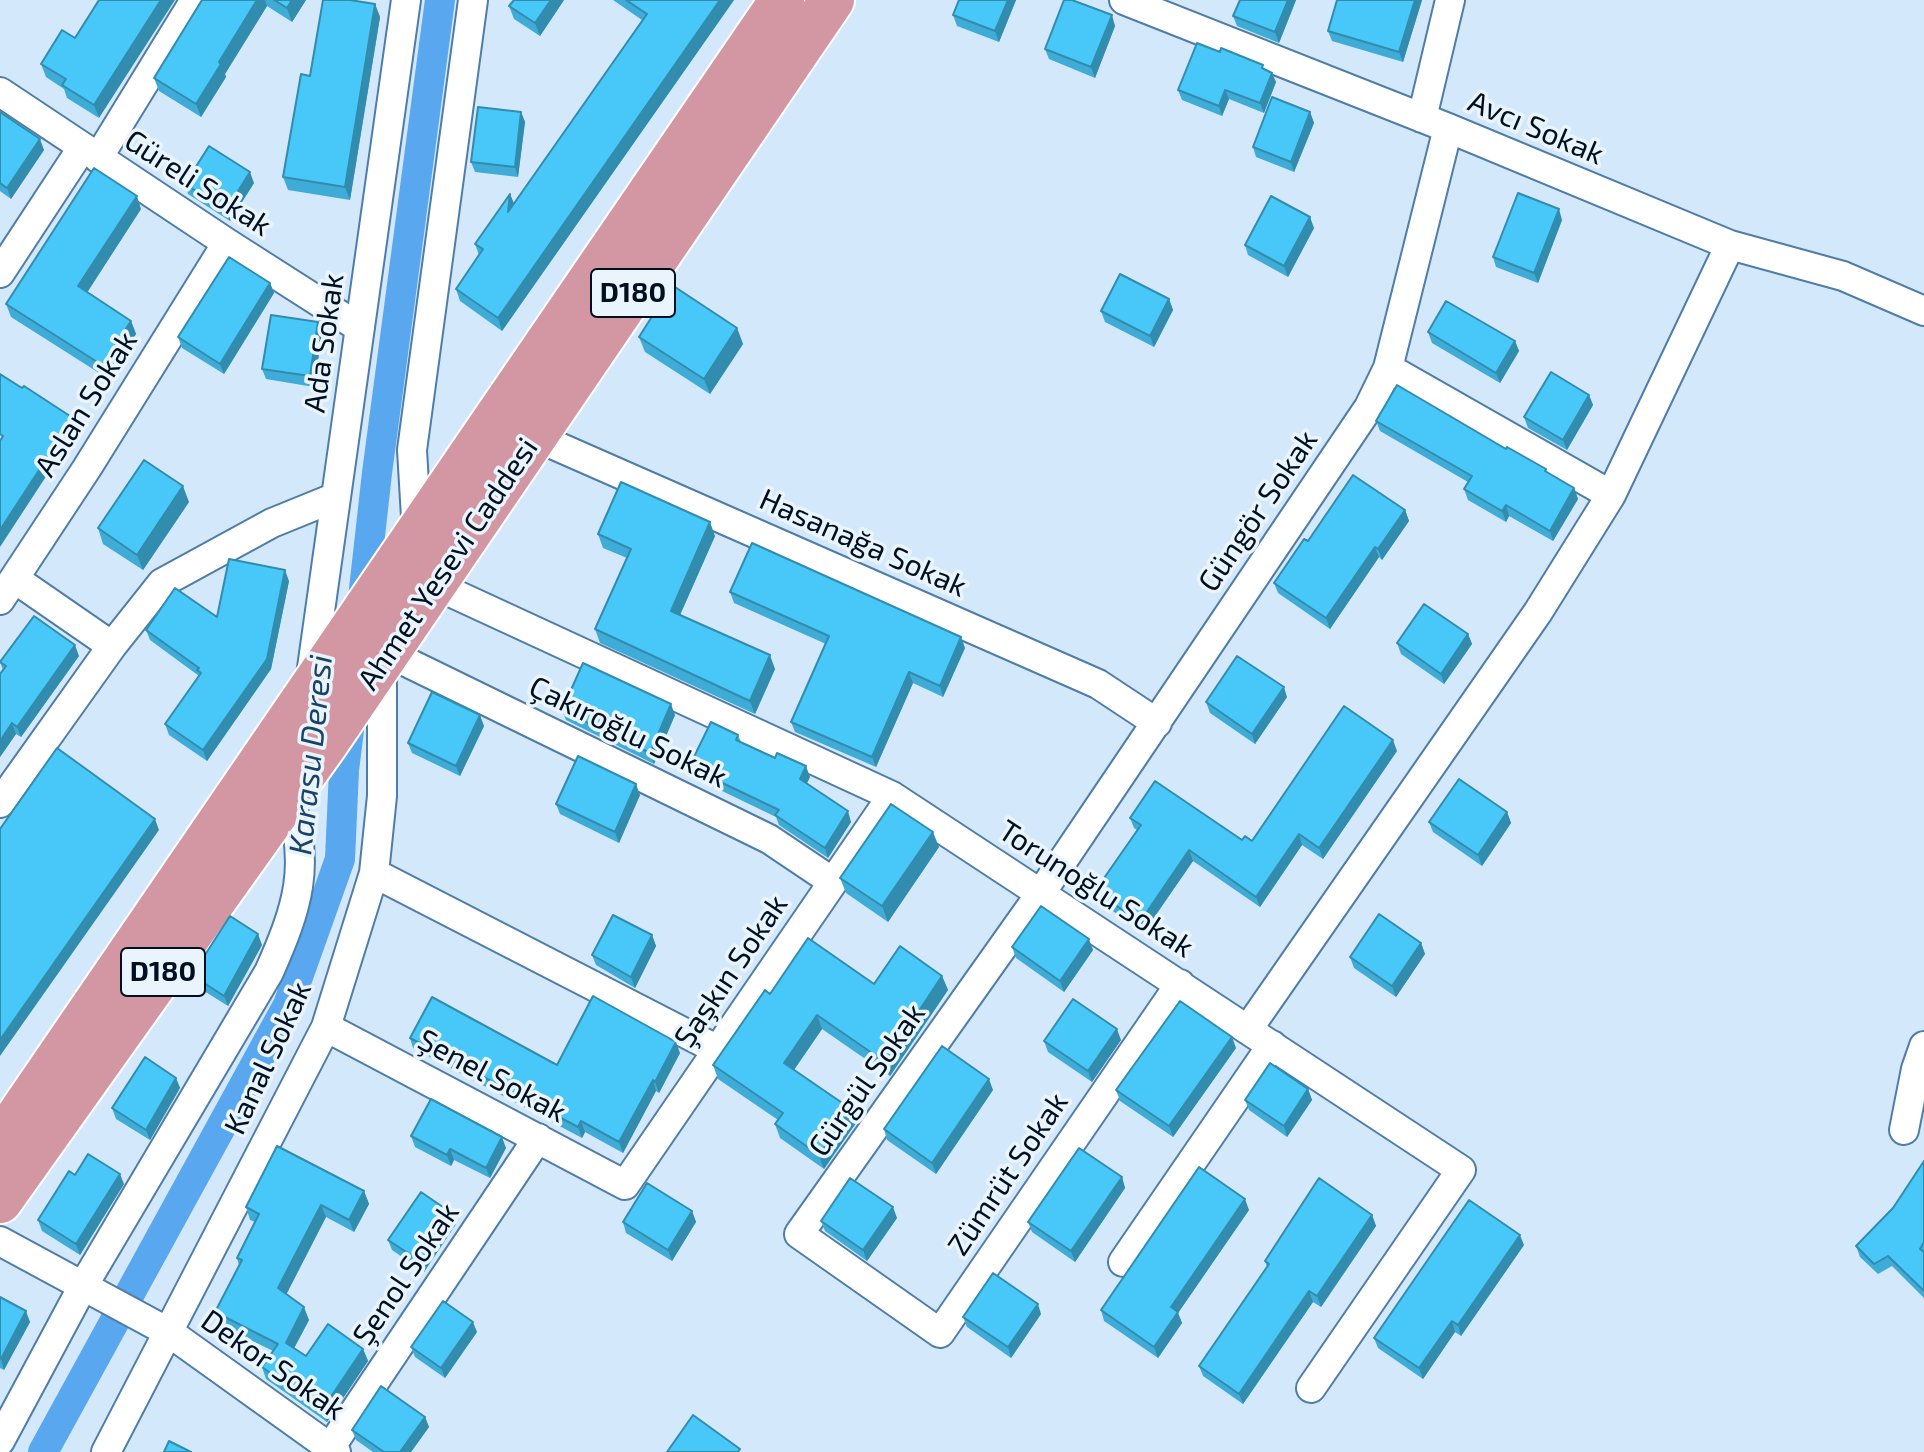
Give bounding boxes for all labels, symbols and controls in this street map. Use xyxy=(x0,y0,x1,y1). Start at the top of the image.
street label: Avcı Sokak xyxy=(1463,83,1609,173)
street label: Güreli Sokak xyxy=(118,122,278,244)
road number: D180 xyxy=(591,269,675,317)
street label: Ada Sokak xyxy=(296,271,352,415)
street label: Aslan Sokak xyxy=(27,325,145,483)
street label: Güngör Sokak xyxy=(1191,424,1325,598)
street label: Ahmet Yesevi Caddesi xyxy=(350,431,546,697)
street label: Hasanağa Sokak xyxy=(754,481,972,605)
water label: Karasu Deresi xyxy=(281,653,341,857)
street label: Çakıroğlu Sokak xyxy=(523,669,733,795)
street label: Torunoğlu Sokak xyxy=(992,813,1200,965)
street label: Şaşkın Sokak xyxy=(667,888,795,1054)
road number: D180 xyxy=(121,948,205,996)
street label: Kanal Sokak xyxy=(217,976,319,1140)
street label: Gürgül Sokak xyxy=(801,997,933,1163)
street label: Şenel Sokak xyxy=(412,1022,572,1130)
street label: Zümrüt Sokak xyxy=(940,1086,1076,1262)
street label: Şenol Sokak xyxy=(345,1196,467,1352)
street label: Dekor Sokak xyxy=(194,1302,352,1428)

